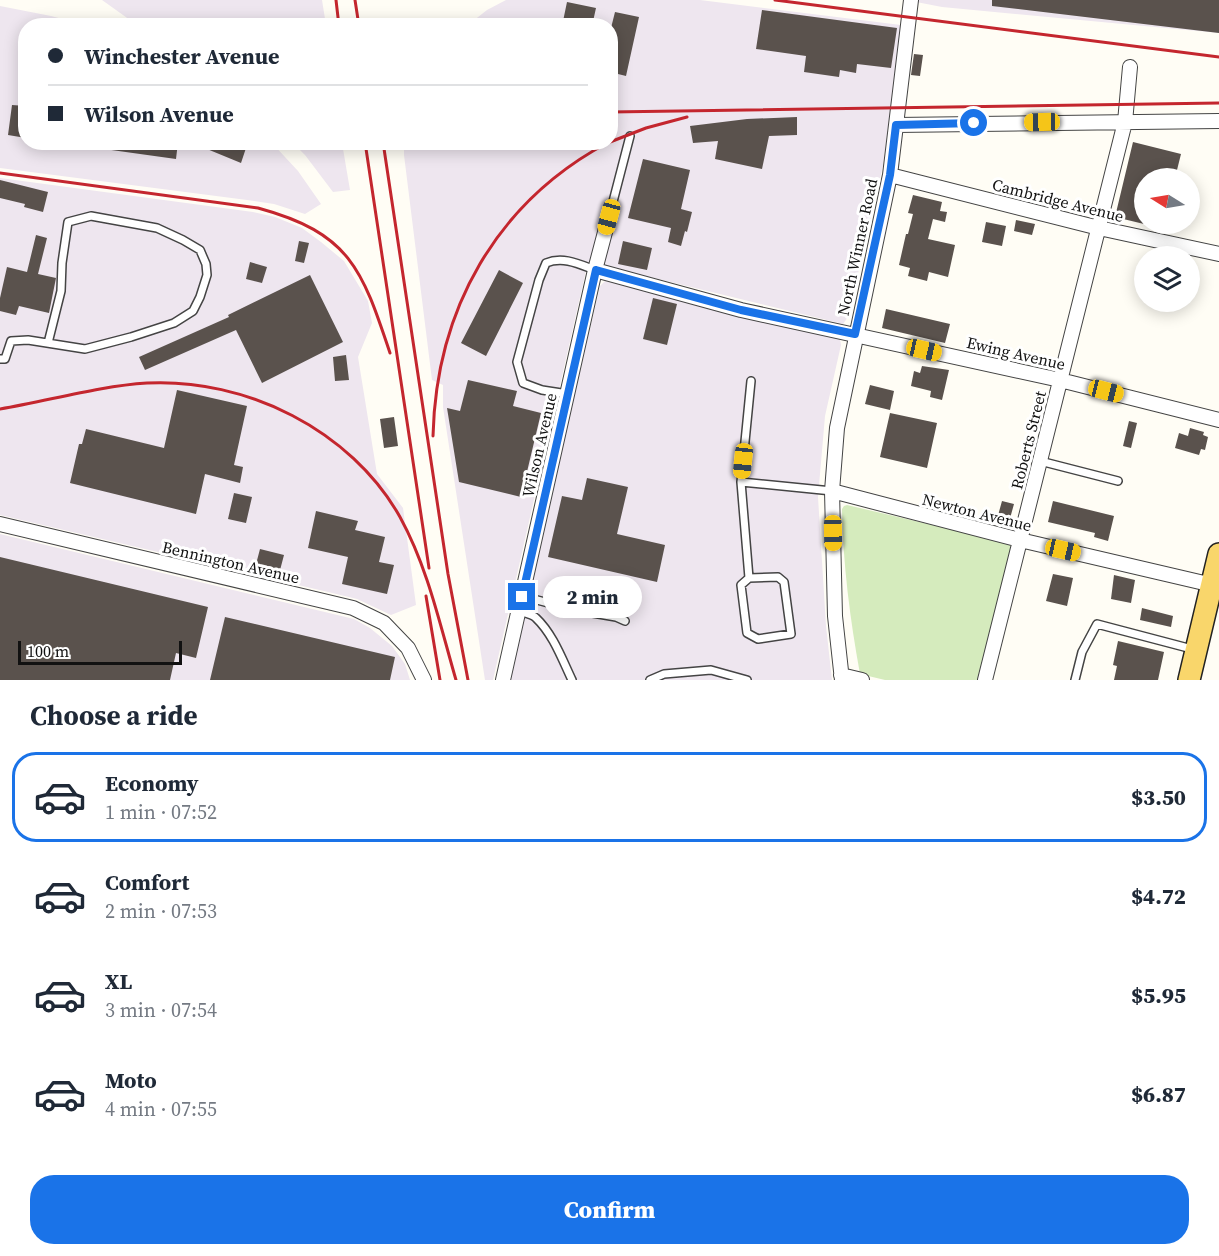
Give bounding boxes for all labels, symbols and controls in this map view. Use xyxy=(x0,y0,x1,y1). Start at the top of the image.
text: Winchester Avenue xyxy=(84,41,280,71)
text: Wilson Avenue xyxy=(84,99,234,129)
route start xyxy=(960,109,987,136)
car xyxy=(1024,113,1060,131)
north arrow xyxy=(1134,168,1200,234)
map controls xyxy=(1134,168,1200,312)
street label: Cambridge Avenue xyxy=(990,173,1126,227)
street label: North Winner Road xyxy=(832,176,882,318)
car xyxy=(596,197,622,237)
button: layers xyxy=(1134,246,1200,312)
street label: Ewing Avenue xyxy=(965,331,1067,375)
car xyxy=(904,337,944,363)
car xyxy=(1086,378,1126,404)
street label: Roberts Street xyxy=(1005,388,1051,491)
street label: Wilson Avenue xyxy=(516,391,562,499)
car xyxy=(732,442,754,480)
street label: Newton Avenue xyxy=(920,488,1034,536)
car xyxy=(824,515,842,551)
street label: Bennington Avenue xyxy=(160,536,302,588)
car xyxy=(1043,537,1083,563)
callout: 2 min xyxy=(543,576,642,618)
route end xyxy=(508,583,535,610)
text: 2 min xyxy=(566,583,619,611)
scale bar xyxy=(18,638,182,666)
text: 100 m xyxy=(27,640,69,662)
text: Choose a ride xyxy=(30,697,198,734)
text: Economy xyxy=(105,768,199,798)
icon: car xyxy=(33,770,87,824)
text: $3.50 xyxy=(1131,782,1186,812)
text: 1 min · 07:52 xyxy=(105,798,217,826)
text: Comfort xyxy=(105,867,189,897)
icon: car xyxy=(33,869,87,923)
text: $4.72 xyxy=(1131,881,1186,911)
text: 2 min · 07:53 xyxy=(105,897,217,925)
text: XL xyxy=(105,966,132,996)
icon: car xyxy=(33,968,87,1022)
text: $5.95 xyxy=(1131,980,1186,1010)
text: 3 min · 07:54 xyxy=(105,996,217,1024)
text: Moto xyxy=(105,1065,157,1095)
icon: car xyxy=(33,1067,87,1121)
text: $6.87 xyxy=(1131,1079,1186,1109)
text: 4 min · 07:55 xyxy=(105,1095,217,1123)
button: Confirm xyxy=(30,1175,1189,1244)

